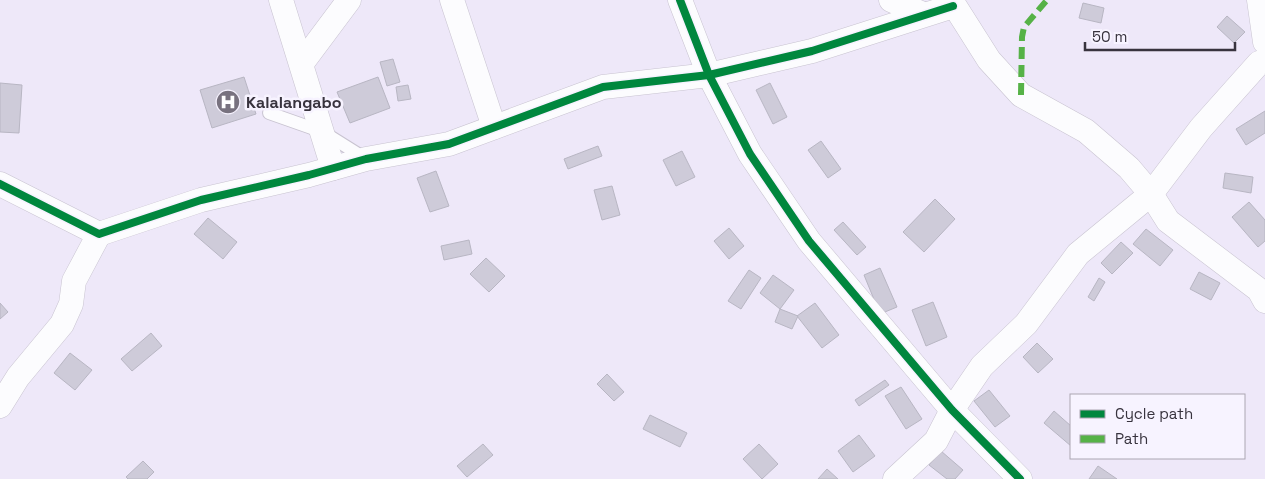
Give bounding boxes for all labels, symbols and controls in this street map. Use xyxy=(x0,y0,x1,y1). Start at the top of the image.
scale bar xyxy=(1085,20,1235,52)
text: 50 m xyxy=(1092,27,1127,46)
hospital icon: Kalalangabo xyxy=(215,89,241,115)
place label: Kalalangabo xyxy=(246,92,342,113)
legend xyxy=(1070,394,1245,459)
text: Cycle path xyxy=(1115,404,1193,423)
text: Path xyxy=(1115,429,1148,448)

